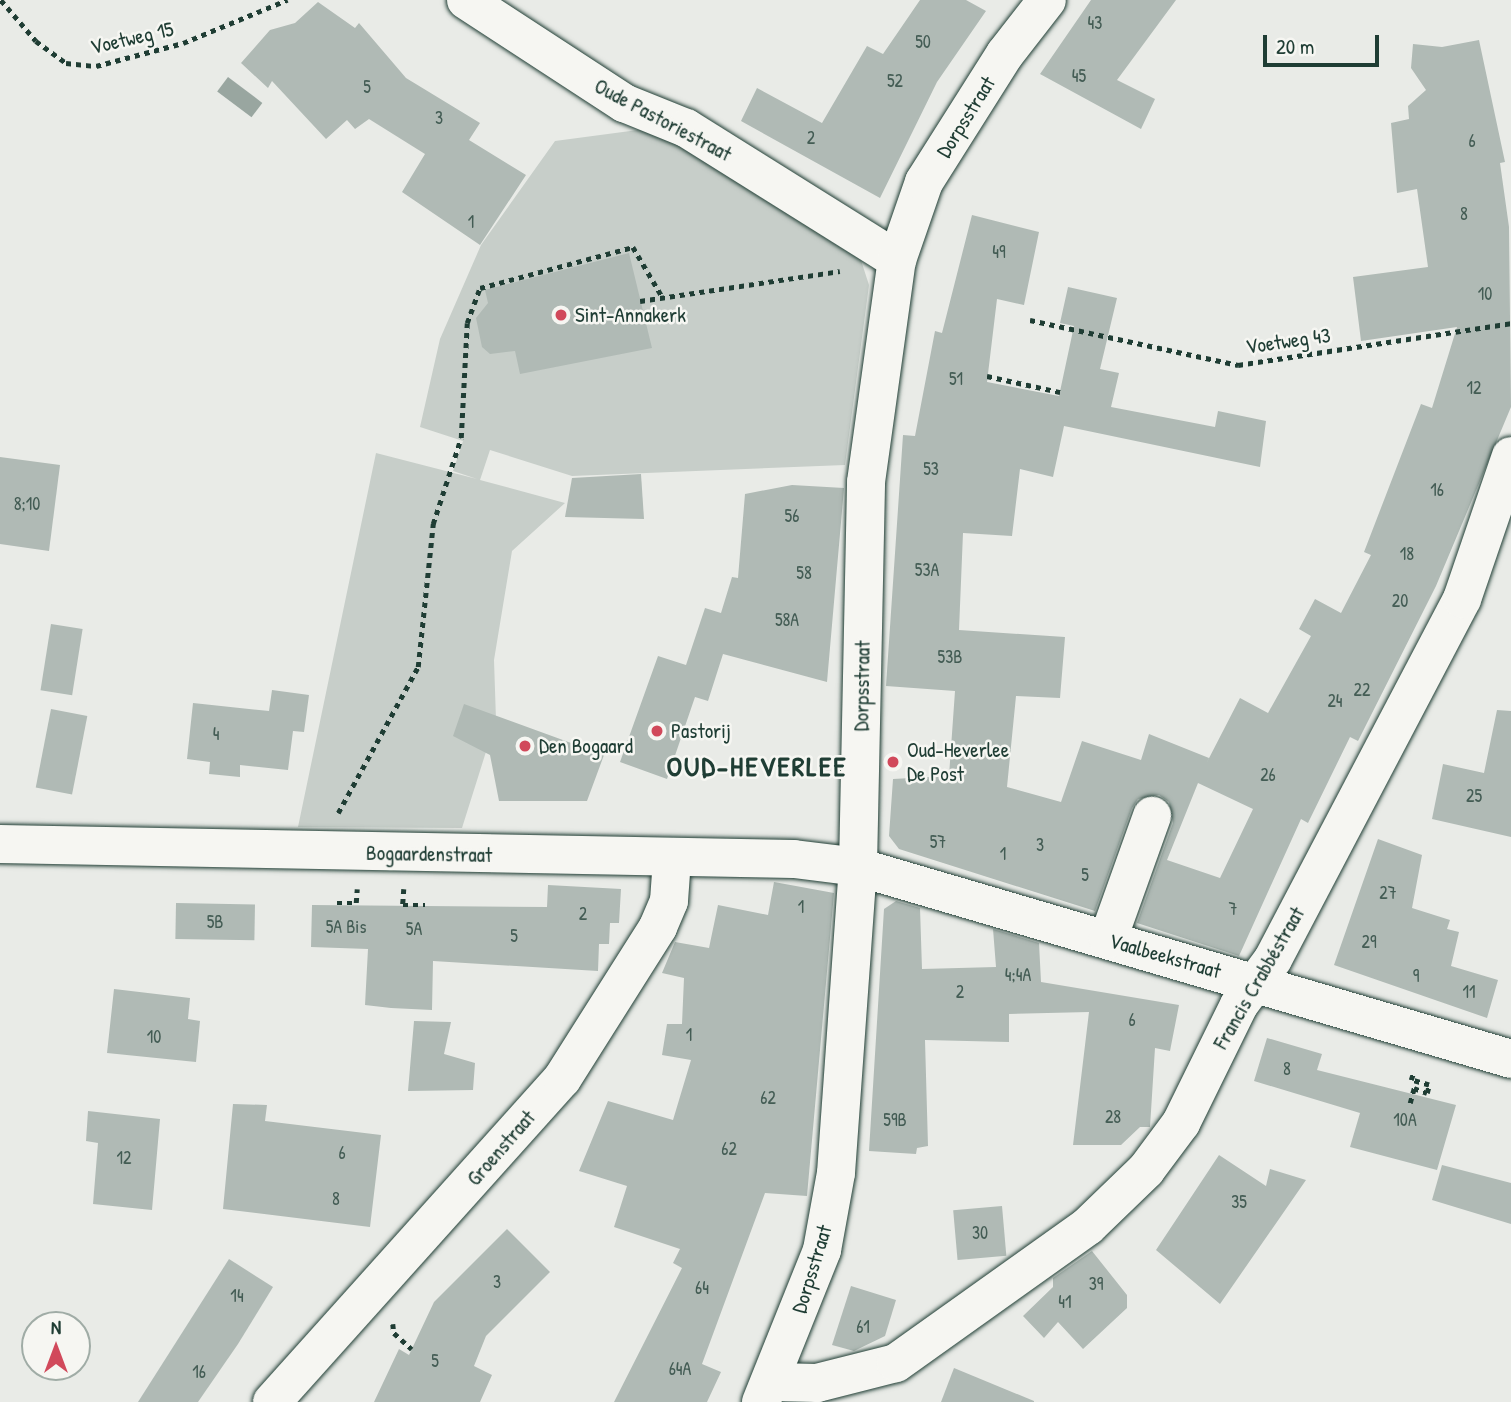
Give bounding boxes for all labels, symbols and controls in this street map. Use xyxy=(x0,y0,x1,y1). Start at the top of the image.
house number: 43 xyxy=(1088,12,1102,34)
street label: Voetweg 15 xyxy=(88,16,176,60)
scale bar xyxy=(1266,21,1382,65)
house number: 50 xyxy=(915,31,931,53)
text: 20 m xyxy=(1276,32,1314,61)
house number: 45 xyxy=(1072,65,1086,87)
house number: 52 xyxy=(887,70,903,92)
street label: Dorpsstraat xyxy=(931,72,1001,162)
street label: Oude Pastoriestraat xyxy=(590,73,736,167)
house number: 5 xyxy=(363,76,371,98)
house number: 3 xyxy=(435,107,443,129)
house number: 2 xyxy=(807,127,815,149)
house number: 6 xyxy=(1468,130,1476,152)
house number: 8 xyxy=(1460,203,1468,225)
house number: 1 xyxy=(468,211,474,233)
house number: 49 xyxy=(992,241,1006,263)
house number: 10 xyxy=(1478,283,1492,305)
place label: Sint-Annakerk xyxy=(575,302,686,328)
marker: Sint-Annakerk xyxy=(553,307,569,323)
street label: Voetweg 43 xyxy=(1244,323,1332,359)
house number: 51 xyxy=(949,368,963,390)
house number: 12 xyxy=(1467,377,1481,399)
house number: 53 xyxy=(923,458,939,480)
house number: 16 xyxy=(1430,479,1444,501)
house number: 8;10 xyxy=(14,493,40,515)
house number: 56 xyxy=(785,505,799,527)
house number: 18 xyxy=(1400,543,1414,565)
house number: 53A xyxy=(915,559,939,581)
house number: 58 xyxy=(796,562,812,584)
house number: 20 xyxy=(1392,590,1408,612)
house number: 58A xyxy=(775,609,799,631)
street label: Dorpsstraat xyxy=(849,640,875,732)
house number: 53B xyxy=(938,646,962,668)
house number: 22 xyxy=(1354,679,1370,701)
house number: 24 xyxy=(1327,690,1343,712)
place label: Pastorij xyxy=(671,718,731,744)
house number: 4 xyxy=(213,723,219,745)
marker: Pastorij xyxy=(649,723,665,739)
place label: Den Bogaard xyxy=(539,733,633,759)
place label: Oud-Heverlee De Post xyxy=(907,737,1009,787)
marker: Den Bogaard xyxy=(517,738,533,754)
district label: OUD-HEVERLEE xyxy=(668,749,846,783)
marker: Oud-Heverlee De Post xyxy=(885,754,901,770)
house number: 26 xyxy=(1260,764,1276,786)
house number: 25 xyxy=(1466,785,1482,807)
house number: 57 xyxy=(930,831,946,853)
house number: 3 xyxy=(1036,834,1044,856)
street label: Bogaardenstraat xyxy=(366,840,492,868)
house number: 1 xyxy=(1000,843,1006,865)
house number: 5 xyxy=(1081,864,1089,886)
house number: 27 xyxy=(1379,882,1397,904)
house number: 1 xyxy=(798,896,804,918)
house number: 7 xyxy=(1229,898,1237,920)
street label: Francis Crabbéstraat xyxy=(1208,902,1310,1054)
house number: 2 xyxy=(579,903,587,925)
house number: 5B xyxy=(207,911,223,933)
house number: 5A Bis xyxy=(326,916,366,938)
house number: 5A xyxy=(406,918,422,940)
house number: 5 xyxy=(510,925,518,947)
street label: Vaalbeekstraat xyxy=(1106,928,1224,984)
house number: 29 xyxy=(1361,931,1377,953)
house number: 4;4A xyxy=(1005,964,1031,986)
house number: 9 xyxy=(1413,965,1419,987)
house number: 2 xyxy=(956,981,964,1003)
house number: 11 xyxy=(1462,981,1476,1003)
house number: 6 xyxy=(1128,1009,1136,1031)
house number: 1 xyxy=(686,1024,692,1046)
house number: 10 xyxy=(147,1026,161,1048)
house number: 8 xyxy=(1283,1058,1291,1080)
house number: 62 xyxy=(760,1087,776,1109)
street label: Groenstraat xyxy=(461,1105,541,1191)
house number: 28 xyxy=(1105,1106,1121,1128)
house number: 59B xyxy=(883,1109,907,1131)
house number: 10A xyxy=(1393,1109,1417,1131)
house number: 62 xyxy=(721,1138,737,1160)
house number: 6 xyxy=(338,1142,346,1164)
house number: 12 xyxy=(117,1147,131,1169)
house number: 8 xyxy=(332,1188,340,1210)
house number: 35 xyxy=(1231,1191,1247,1213)
street label: Dorpsstraat xyxy=(787,1222,837,1316)
house number: 30 xyxy=(972,1222,988,1244)
house number: 3 xyxy=(493,1271,501,1293)
house number: 39 xyxy=(1089,1273,1103,1295)
house number: 64 xyxy=(695,1277,709,1299)
house number: 14 xyxy=(230,1285,244,1307)
house number: 41 xyxy=(1058,1291,1072,1313)
north arrow xyxy=(21,1311,91,1381)
text: N xyxy=(51,1314,61,1340)
house number: 61 xyxy=(856,1316,870,1338)
house number: 5 xyxy=(431,1350,439,1372)
house number: 64A xyxy=(669,1358,691,1380)
house number: 16 xyxy=(192,1361,206,1383)

